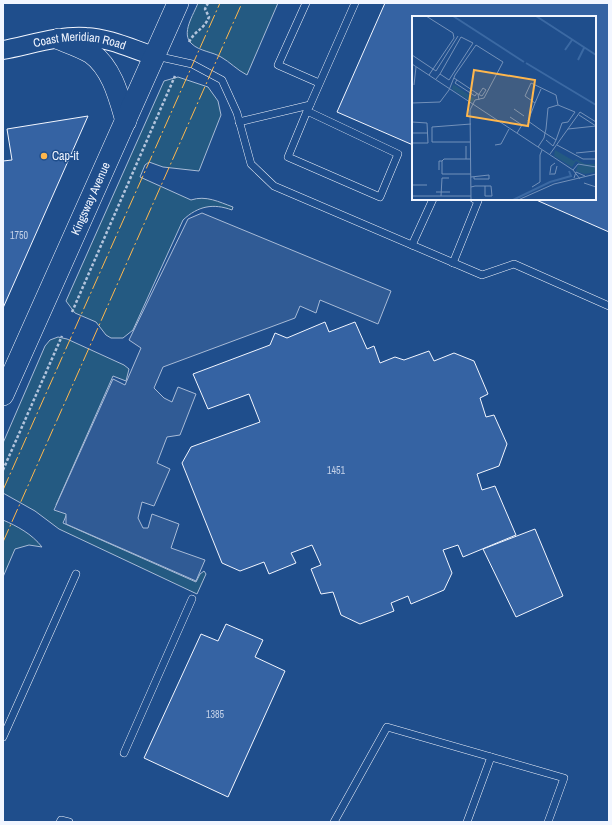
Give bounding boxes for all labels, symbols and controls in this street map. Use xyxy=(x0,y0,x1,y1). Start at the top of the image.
inset map xyxy=(412,16,596,200)
street label: Coast Meridian Road xyxy=(32,29,128,54)
place label: Cap-it xyxy=(52,148,79,164)
marker: Cap-it xyxy=(39,151,49,161)
street label: Kingsway Avenue xyxy=(67,160,114,238)
house number: 1750 xyxy=(10,229,29,242)
house number: 1451 xyxy=(327,464,346,477)
house number: 1385 xyxy=(206,708,225,721)

